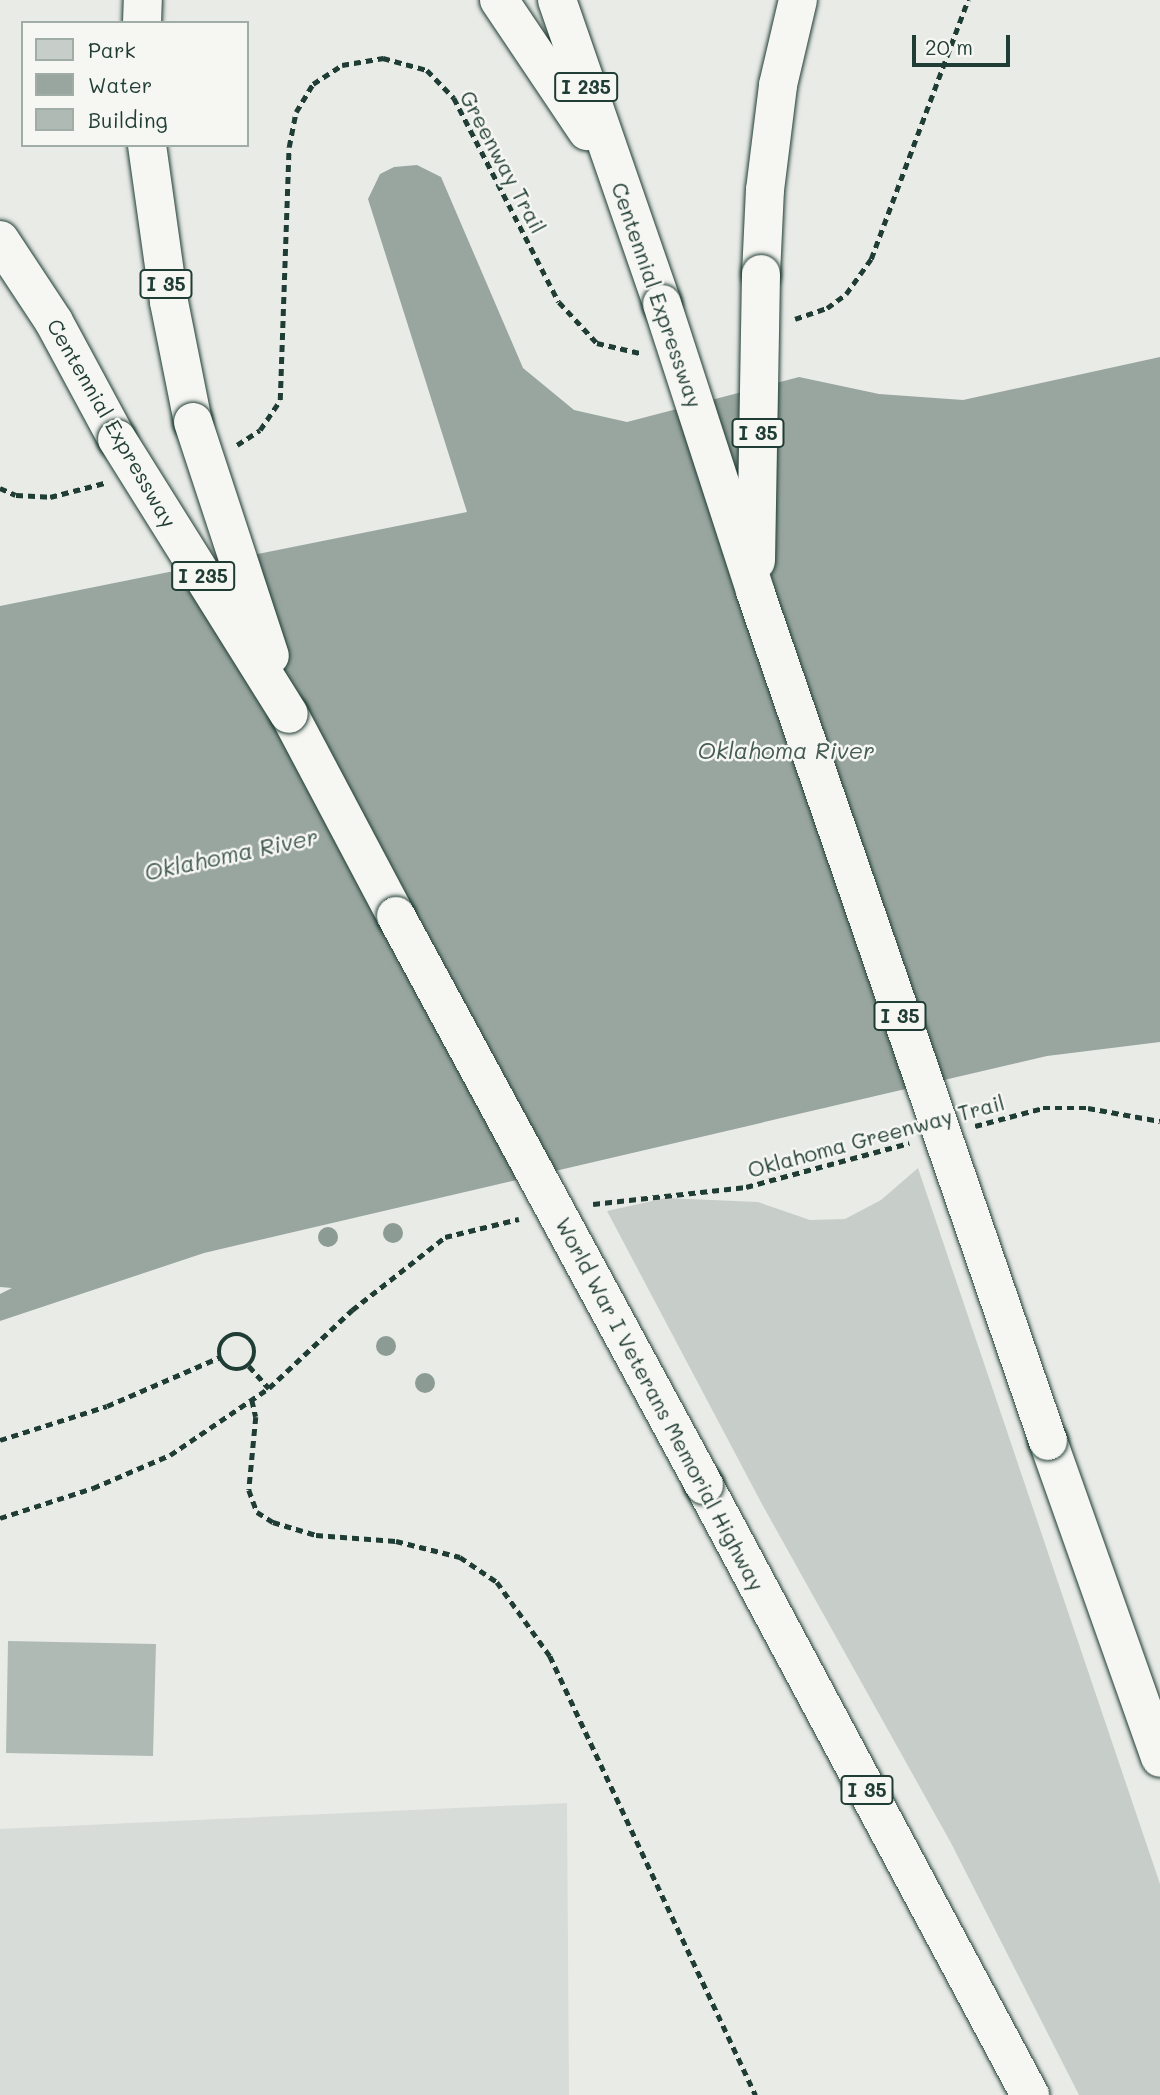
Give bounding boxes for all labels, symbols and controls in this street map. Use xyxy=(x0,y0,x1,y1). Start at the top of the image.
legend xyxy=(21,21,248,147)
scale bar xyxy=(915,21,1013,65)
text: 20 m xyxy=(925,33,973,60)
text: Park xyxy=(88,36,136,63)
text: Water xyxy=(88,71,152,98)
road number: I 235 xyxy=(553,72,619,102)
street label: Greenway Trail xyxy=(455,86,551,238)
text: Building xyxy=(88,106,168,133)
street label: Centennial Expressway xyxy=(607,179,707,411)
road number: I 35 xyxy=(138,268,194,300)
street label: Centennial Expressway xyxy=(42,314,182,532)
road number: I 35 xyxy=(730,418,786,448)
road number: I 235 xyxy=(170,561,236,592)
water label: Oklahoma River xyxy=(698,736,874,764)
water label: Oklahoma River xyxy=(142,822,320,886)
road number: I 35 xyxy=(872,1000,928,1032)
street label: Oklahoma Greenway Trail xyxy=(745,1090,1007,1182)
street label: World War I Veterans Memorial Highway xyxy=(550,1213,770,1595)
road number: I 35 xyxy=(839,1774,895,1806)

